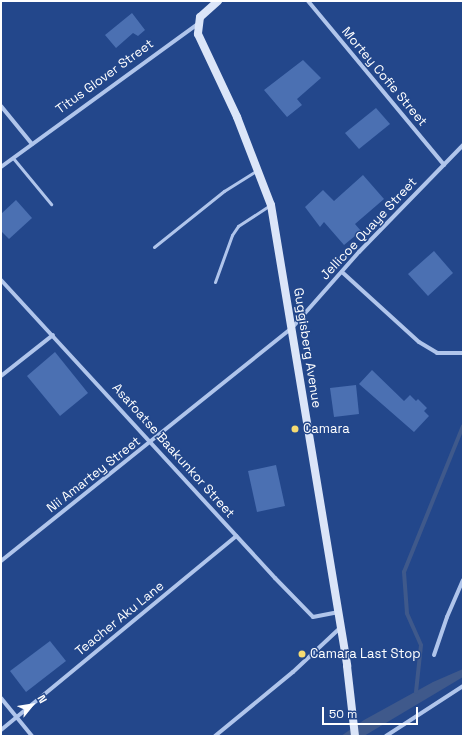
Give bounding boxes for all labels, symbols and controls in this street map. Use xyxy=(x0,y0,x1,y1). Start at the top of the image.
street label: Mortey Cofie Street xyxy=(338,24,430,130)
street label: Titus Glover Street xyxy=(53,36,157,118)
street label: Jellicoe Quaye Street xyxy=(318,175,420,283)
street label: Guggisberg Avenue xyxy=(290,287,324,409)
street label: Asafoatse Baakunkor Street xyxy=(108,381,238,521)
place label: Camara xyxy=(303,421,350,437)
marker: Camara xyxy=(290,424,300,434)
street label: Nii Amartey Street xyxy=(44,434,144,516)
street label: Teacher Aku Lane xyxy=(72,578,168,660)
place label: Camara Last Stop xyxy=(310,646,421,662)
marker: Camara Last Stop xyxy=(297,649,307,659)
north arrow xyxy=(12,685,52,725)
text: N xyxy=(34,692,50,706)
scale bar xyxy=(324,699,420,725)
text: 50 m xyxy=(329,706,357,722)

